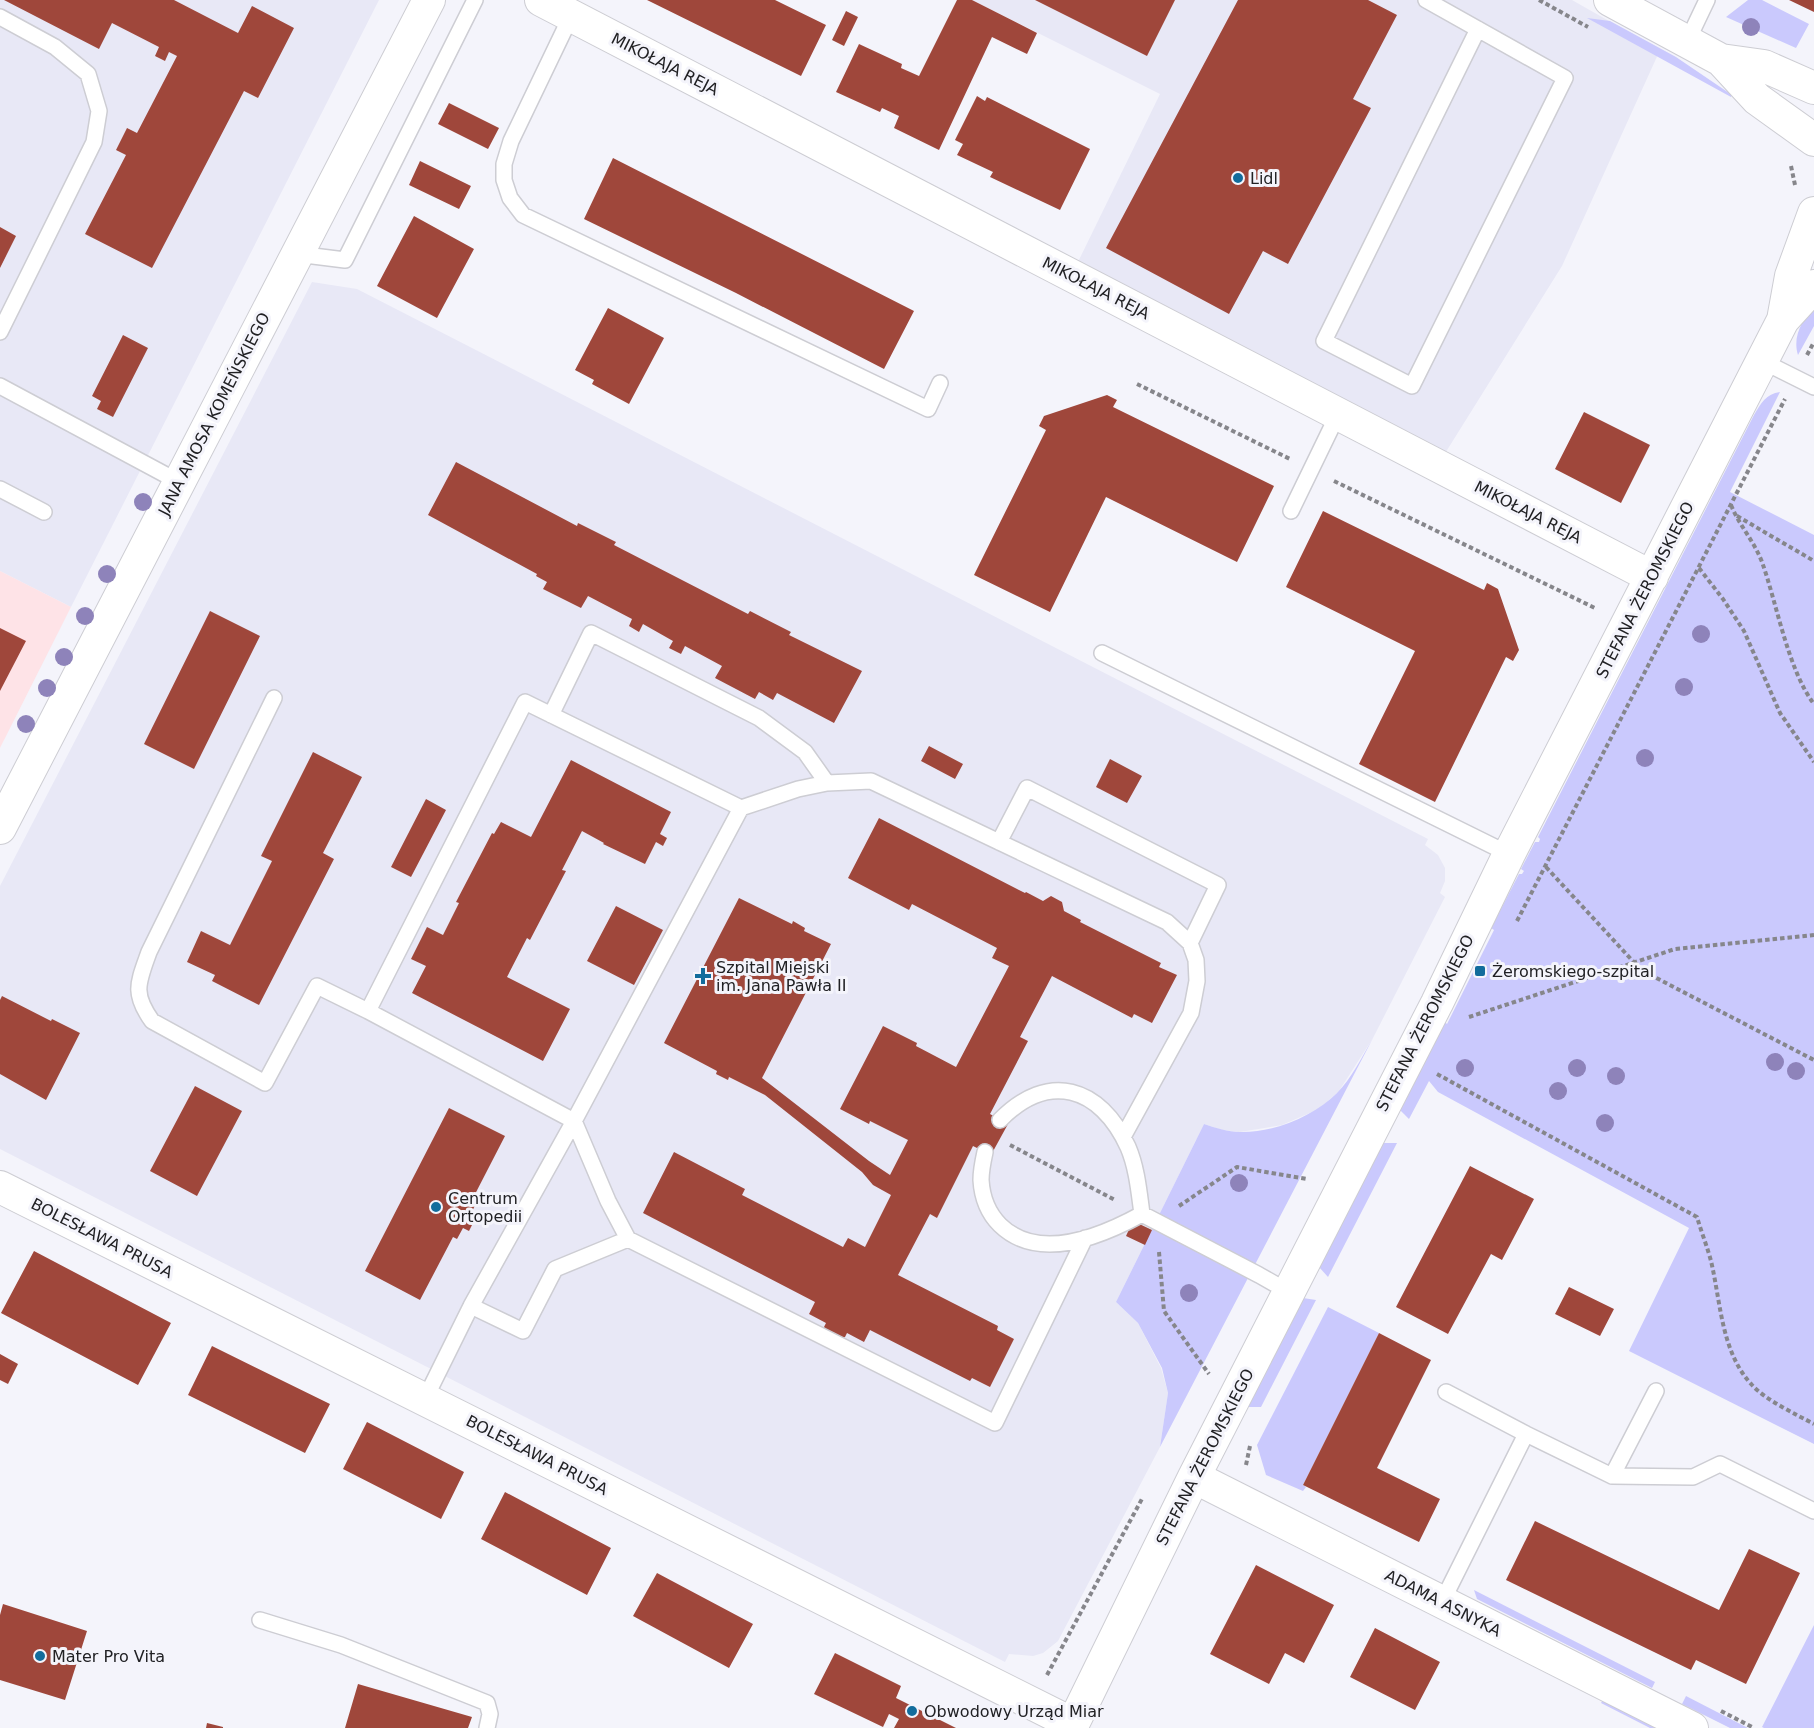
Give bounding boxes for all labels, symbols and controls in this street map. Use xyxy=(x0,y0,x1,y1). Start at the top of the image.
street label: MIKOŁAJA REJA xyxy=(608,29,722,99)
place label: Lidl xyxy=(1250,169,1278,188)
marker: Lidl xyxy=(1231,171,1245,185)
street label: MIKOŁAJA REJA xyxy=(1039,253,1153,323)
street label: JANA AMOSA KOMEŃSKIEGO xyxy=(154,309,274,520)
street label: MIKOŁAJA REJA xyxy=(1471,477,1585,547)
street label: STEFANA ŻEROMSKIEGO xyxy=(1592,498,1698,682)
street label: STEFANA ŻEROMSKIEGO xyxy=(1372,931,1478,1115)
place label: Szpital Miejski im. Jana Pawła II xyxy=(716,958,846,995)
place label: Żeromskiego-szpital xyxy=(1492,962,1654,981)
marker: Żeromskiego-szpital xyxy=(1473,964,1487,978)
marker: Szpital Miejski im. Jana Pawła II xyxy=(694,967,712,985)
place label: Centrum Ortopedii xyxy=(448,1189,522,1226)
street label: BOLESŁAWA PRUSA xyxy=(28,1194,176,1282)
marker: Centrum Ortopedii xyxy=(429,1200,443,1214)
street label: STEFANA ŻEROMSKIEGO xyxy=(1152,1365,1258,1549)
street label: BOLESŁAWA PRUSA xyxy=(463,1411,611,1499)
street label: ADAMA ASNYKA xyxy=(1382,1566,1504,1640)
place label: Mater Pro Vita xyxy=(52,1647,165,1666)
marker: Mater Pro Vita xyxy=(33,1649,47,1663)
place label: Obwodowy Urząd Miar xyxy=(924,1702,1104,1721)
marker: Obwodowy Urząd Miar xyxy=(905,1704,919,1718)

